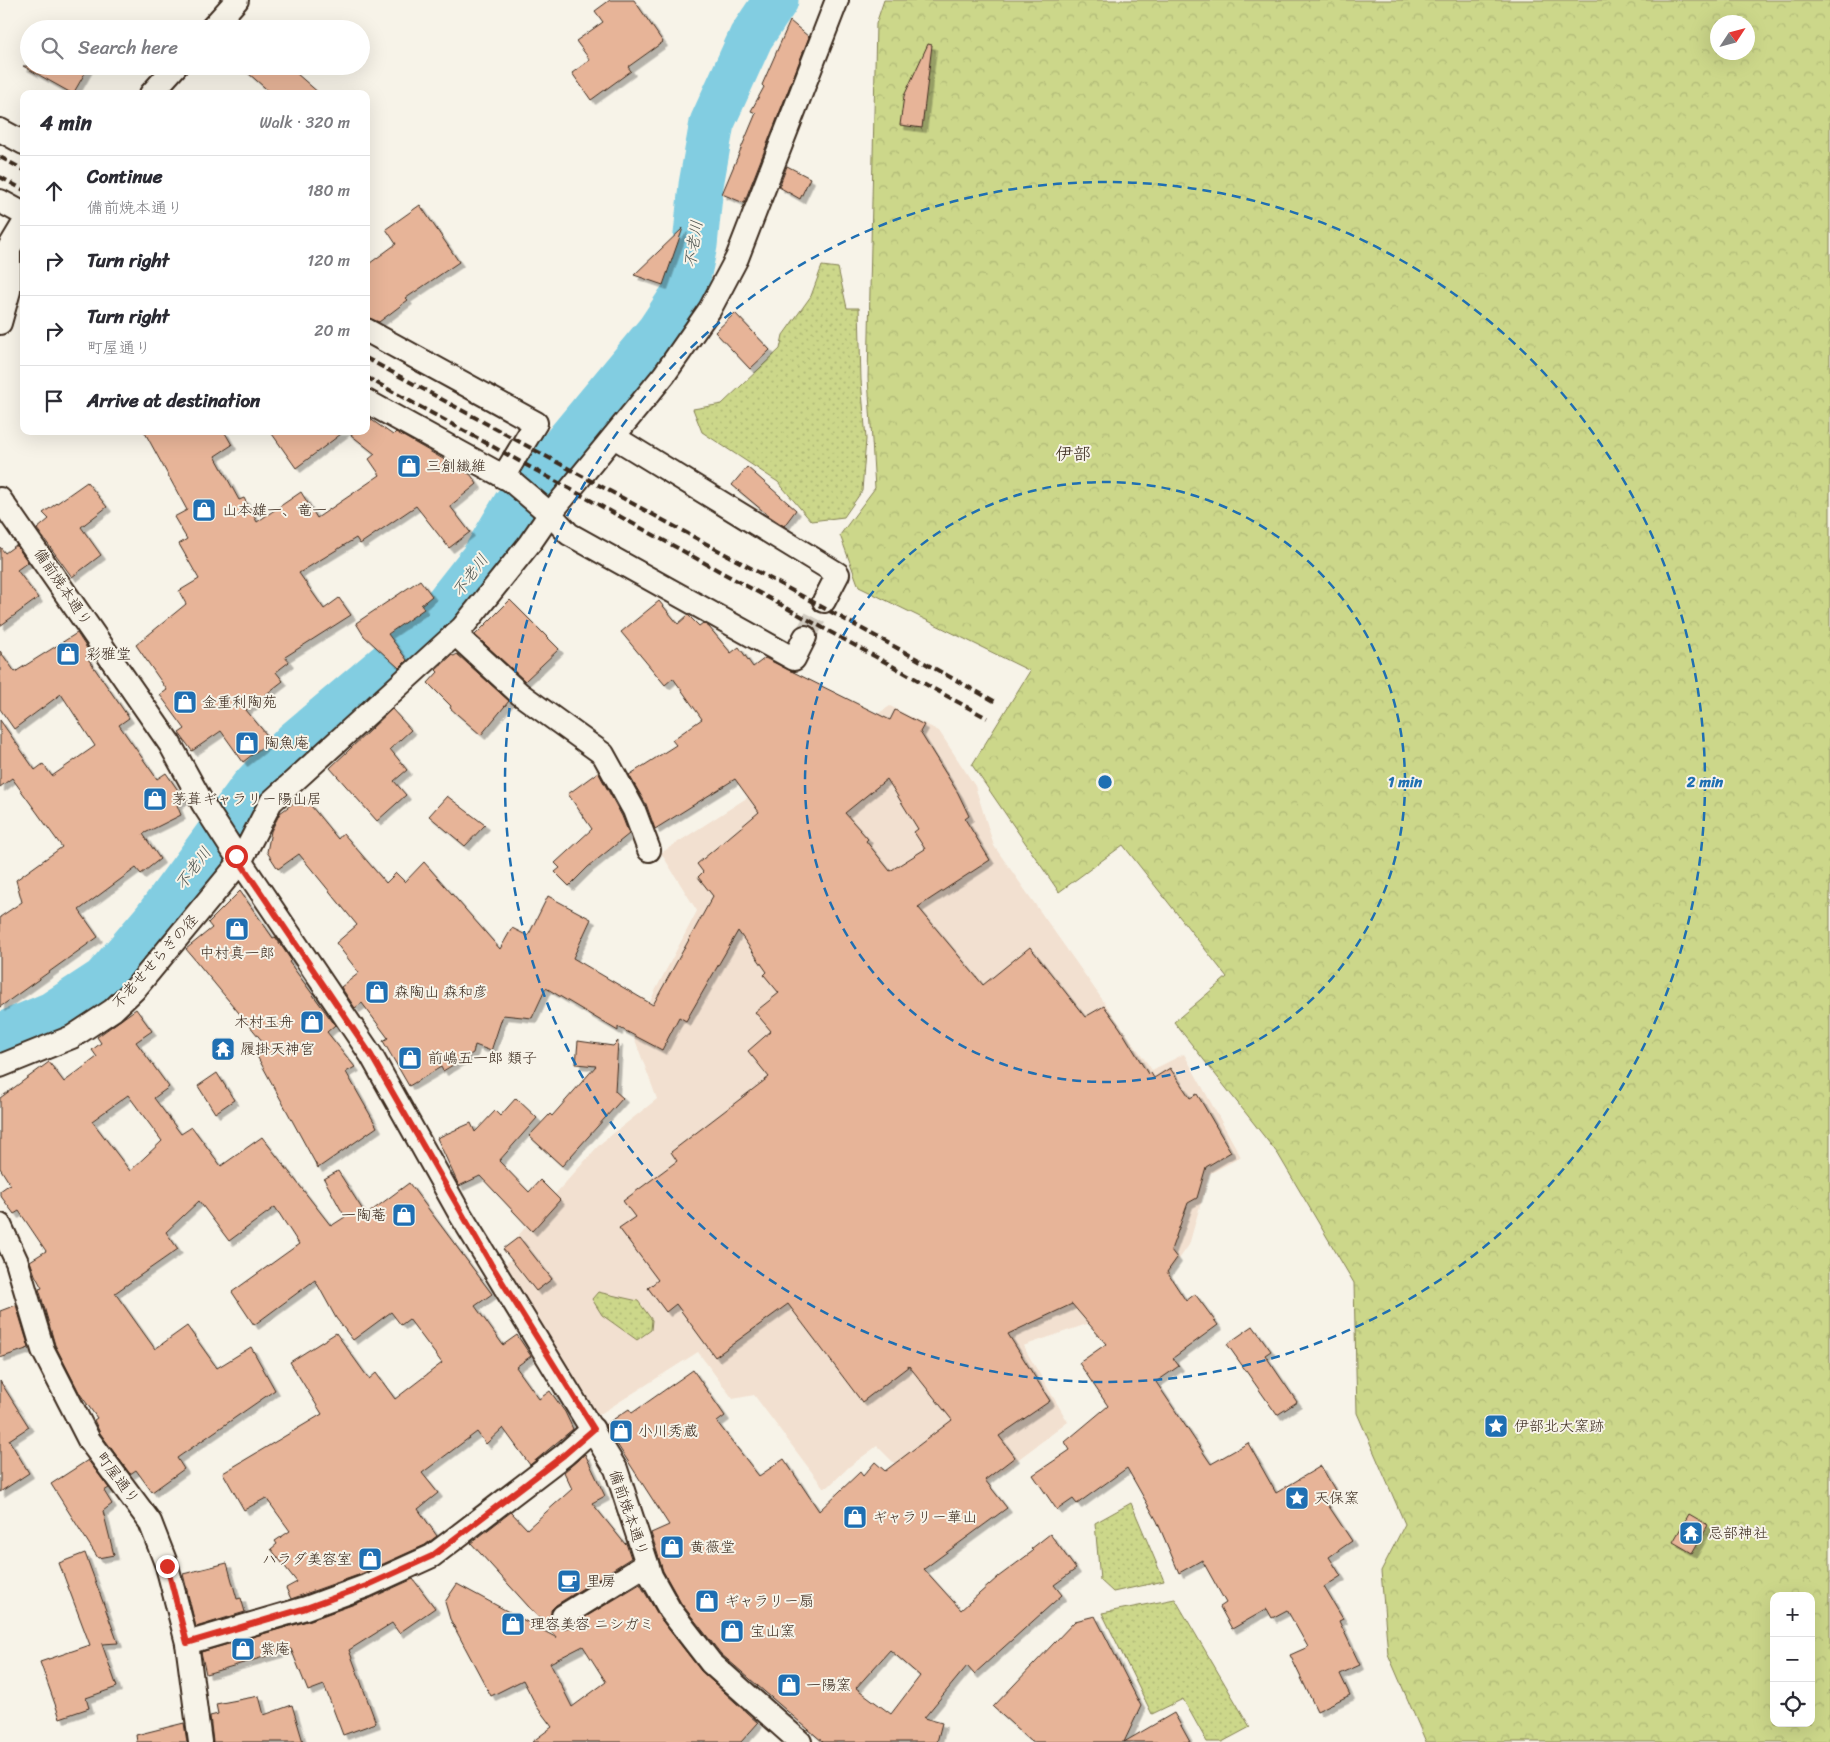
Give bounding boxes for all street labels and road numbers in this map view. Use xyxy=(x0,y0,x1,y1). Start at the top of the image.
street label: 備前焼本通り xyxy=(27,542,99,632)
street label: 不老せせらぎの径 xyxy=(105,908,205,1014)
street label: 町屋通り xyxy=(90,1446,146,1510)
street label: 備前焼本通り xyxy=(602,1466,656,1560)

